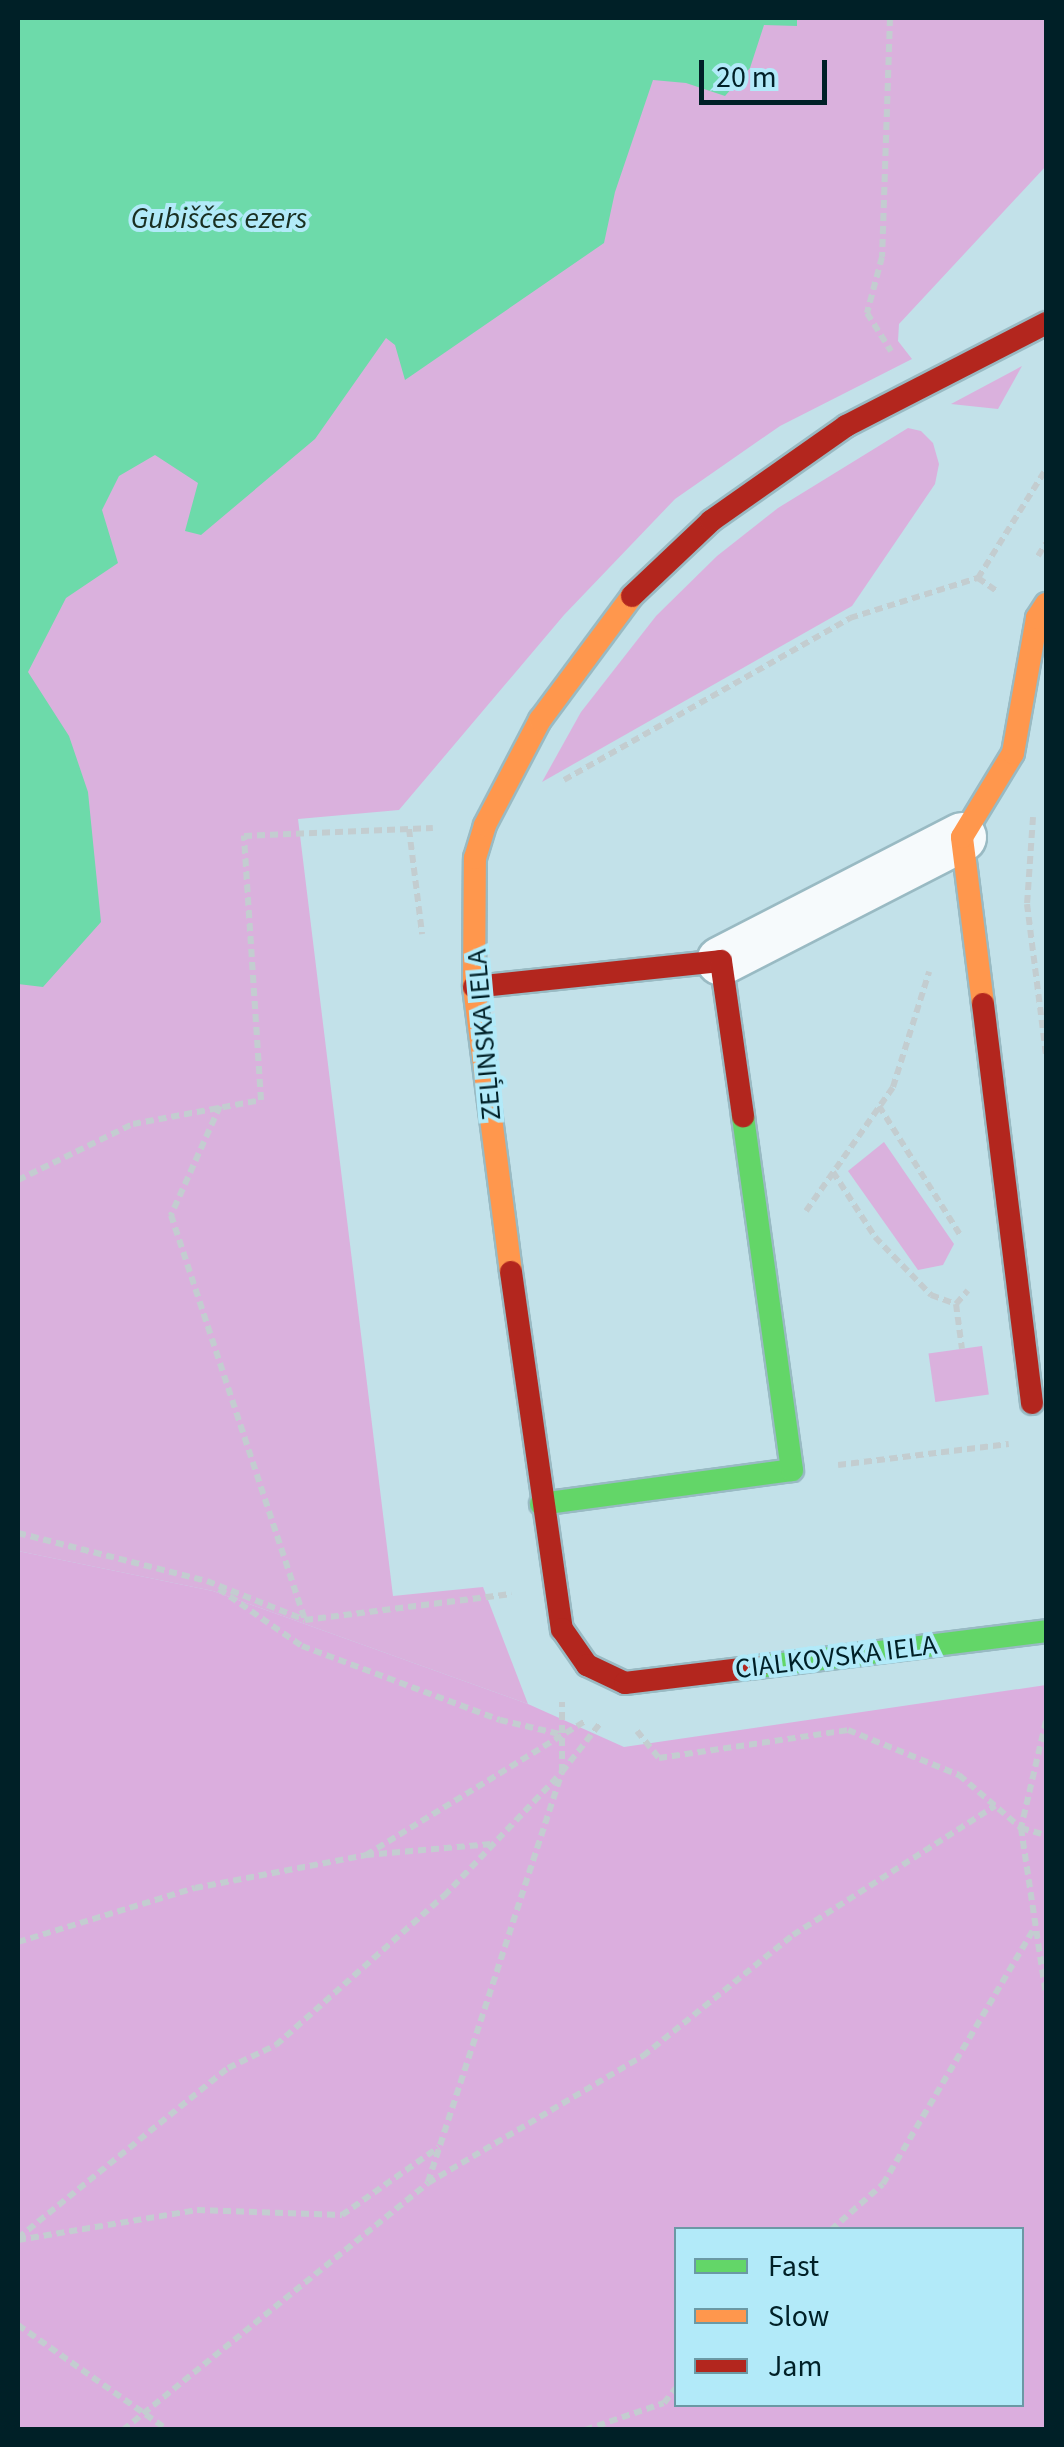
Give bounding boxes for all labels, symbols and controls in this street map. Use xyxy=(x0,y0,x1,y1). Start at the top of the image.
scale bar xyxy=(704,40,832,102)
text: 20 m xyxy=(716,56,777,99)
water label: Gubiščes ezers xyxy=(131,201,307,237)
street label: ZEĻINSKA IELA xyxy=(460,948,508,1122)
street label: CIALKOVSKA IELA xyxy=(733,1628,939,1686)
legend xyxy=(674,2227,1024,2407)
text: Fast xyxy=(768,2245,819,2288)
text: Slow xyxy=(768,2295,829,2338)
text: Jam xyxy=(768,2345,822,2388)

